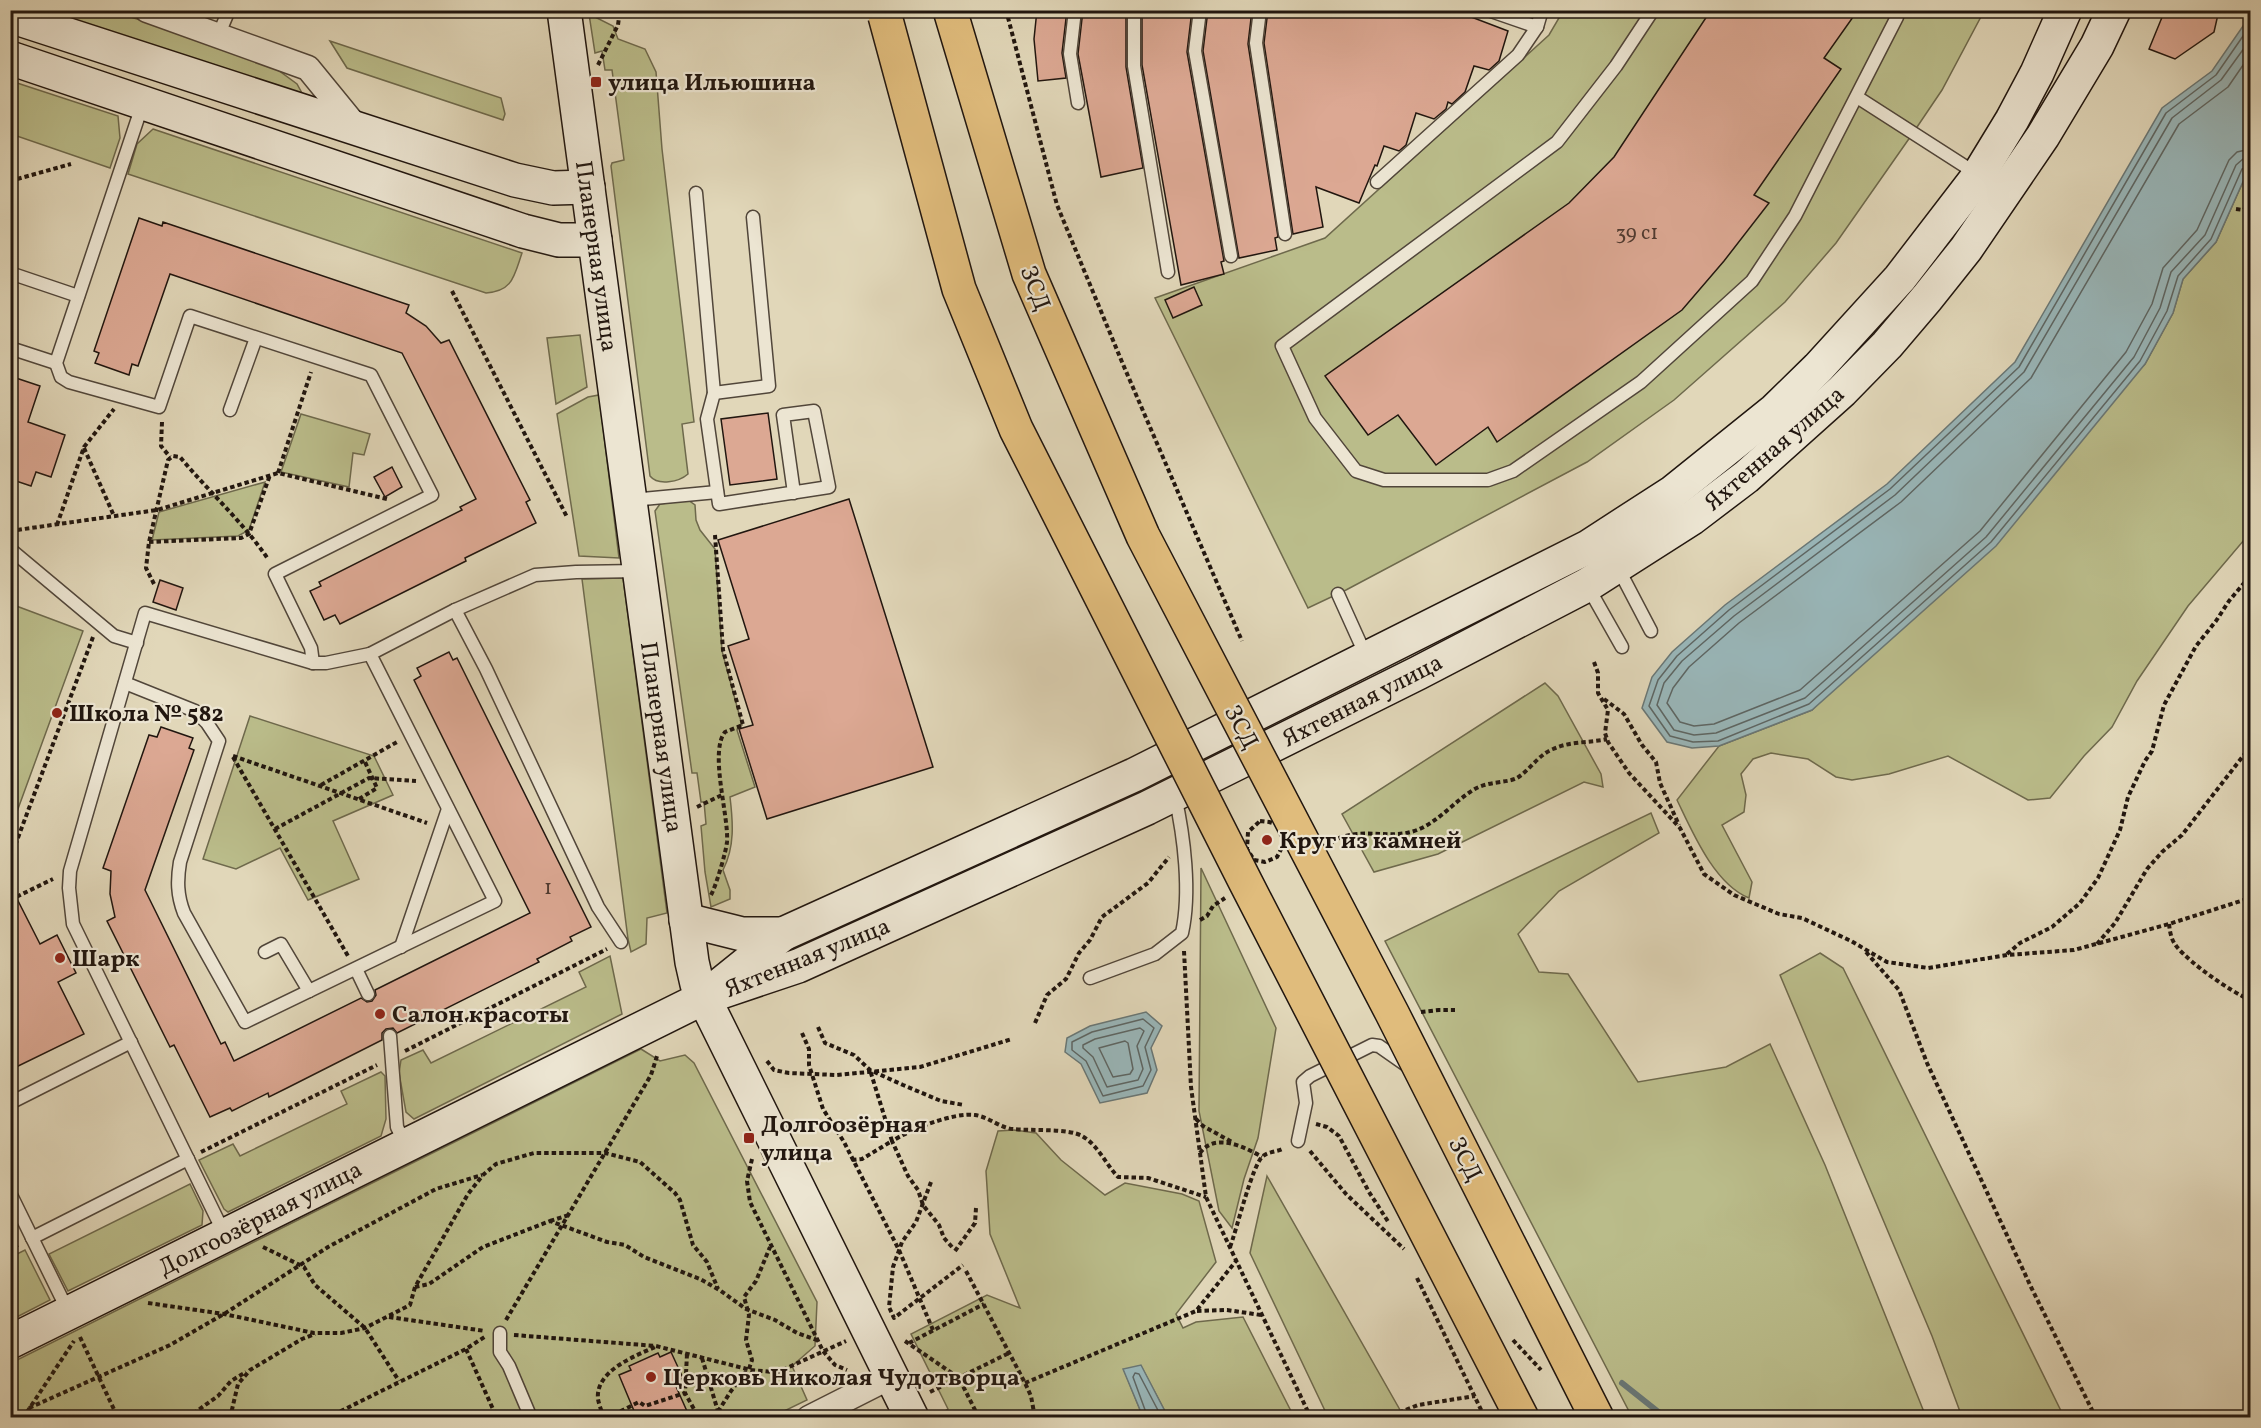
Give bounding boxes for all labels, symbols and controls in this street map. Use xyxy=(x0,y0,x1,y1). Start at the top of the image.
place label: улица Ильюшина xyxy=(608,67,816,101)
marker: улица Ильюшина xyxy=(589,75,603,89)
street label: Планерная улица xyxy=(565,159,625,354)
house number: 39 с1 xyxy=(1616,219,1659,248)
street label: ЗСД xyxy=(1010,261,1058,316)
street label: Яхтенная улица xyxy=(1698,379,1853,520)
street label: Планерная улица xyxy=(630,640,690,835)
street label: Яхтенная улица xyxy=(1277,647,1449,757)
place label: Школа № 582 xyxy=(69,698,224,732)
street label: ЗСД xyxy=(1214,700,1266,756)
marker: Школа № 582 xyxy=(50,706,64,720)
place label: Круг из камней xyxy=(1279,825,1462,859)
marker: Круг из камней xyxy=(1260,833,1274,847)
house number: 1 xyxy=(544,874,552,903)
street label: Яхтенная улица xyxy=(720,910,896,1008)
place label: Шарк xyxy=(72,943,140,977)
marker: Шарк xyxy=(53,951,67,965)
place label: Салон красоты xyxy=(392,999,569,1033)
marker: Салон красоты xyxy=(373,1007,387,1021)
place label: Долгоозёрная улица xyxy=(761,1109,927,1171)
marker: Долгоозёрная улица xyxy=(742,1131,756,1145)
street label: ЗСД xyxy=(1439,1132,1490,1188)
street label: Долгоозёрная улица xyxy=(153,1154,369,1286)
place label: Церковь Николая Чудотворца xyxy=(663,1362,1020,1396)
marker: Церковь Николая Чудотворца xyxy=(644,1370,658,1384)

